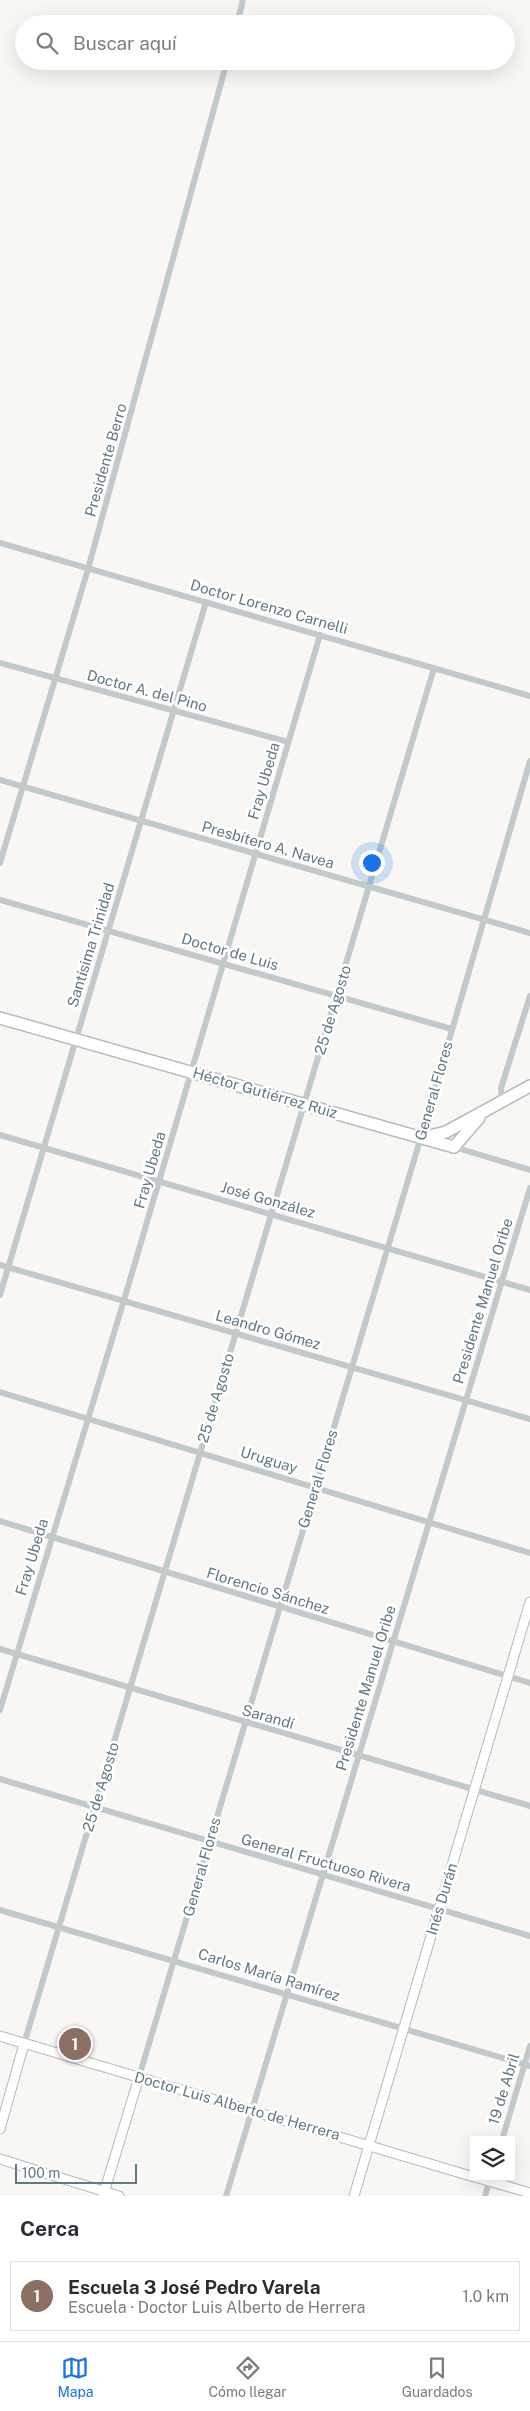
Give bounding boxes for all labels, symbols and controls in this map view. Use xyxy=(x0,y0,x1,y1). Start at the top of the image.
search box xyxy=(15,15,515,70)
icon: search xyxy=(33,29,61,57)
text: Buscar aquí xyxy=(73,32,177,54)
street label: Presidente Berro xyxy=(81,401,130,519)
street label: Doctor Lorenzo Carnelli xyxy=(188,576,350,637)
street label: Doctor A. del Pino xyxy=(85,666,209,715)
street label: Fray Ubeda xyxy=(244,740,283,821)
street label: Presbítero A. Navea xyxy=(200,817,336,872)
your location xyxy=(359,850,385,876)
street label: Santísima Trinidad xyxy=(64,881,118,1009)
street label: Doctor de Luis xyxy=(180,930,281,973)
street label: 25 de Agosto xyxy=(311,963,354,1057)
street label: General Flores xyxy=(411,1039,456,1142)
street label: Héctor Gutiérrez Ruiz xyxy=(191,1064,339,1121)
street label: Fray Ubeda xyxy=(130,1129,169,1210)
street label: José González xyxy=(219,1178,317,1221)
street label: Presidente Manuel Oribe xyxy=(449,1216,516,1386)
street label: Leandro Gómez xyxy=(214,1306,323,1353)
street label: 25 de Agosto xyxy=(194,1351,237,1445)
street label: General Flores xyxy=(294,1428,341,1530)
street label: Uruguay xyxy=(238,1443,300,1476)
street label: Fray Ubeda xyxy=(12,1516,51,1597)
street label: Florencio Sánchez xyxy=(205,1564,332,1617)
street label: Presidente Manuel Oribe xyxy=(332,1603,399,1773)
street label: Sarandí xyxy=(240,1701,297,1732)
street label: 25 de Agosto xyxy=(79,1740,122,1834)
street label: General Flores xyxy=(179,1815,224,1918)
street label: General Fructuoso Rivera xyxy=(239,1830,413,1895)
street label: Inés Durán xyxy=(423,1861,461,1937)
street label: Carlos María Ramírez xyxy=(196,1945,342,2004)
pin: 1 xyxy=(59,2025,91,2063)
street label: 19 de Abril xyxy=(485,2051,522,2127)
street label: Doctor Luis Alberto de Herrera xyxy=(132,2068,342,2143)
map controls xyxy=(470,2136,515,2181)
button: layers xyxy=(470,2136,515,2181)
scale bar xyxy=(15,2161,138,2184)
text: 100 m xyxy=(22,2165,60,2181)
text: Cerca xyxy=(20,2216,79,2241)
text: Escuela 3 José Pedro Varela xyxy=(68,2276,321,2298)
text: 1 xyxy=(34,2287,40,2306)
text: 1.0 km xyxy=(462,2287,509,2306)
text: Escuela · Doctor Luis Alberto de Herrera xyxy=(68,2298,365,2317)
tab: Mapa xyxy=(57,2354,94,2400)
tab: Cómo llegar xyxy=(208,2354,287,2400)
tab: Guardados xyxy=(402,2354,473,2400)

